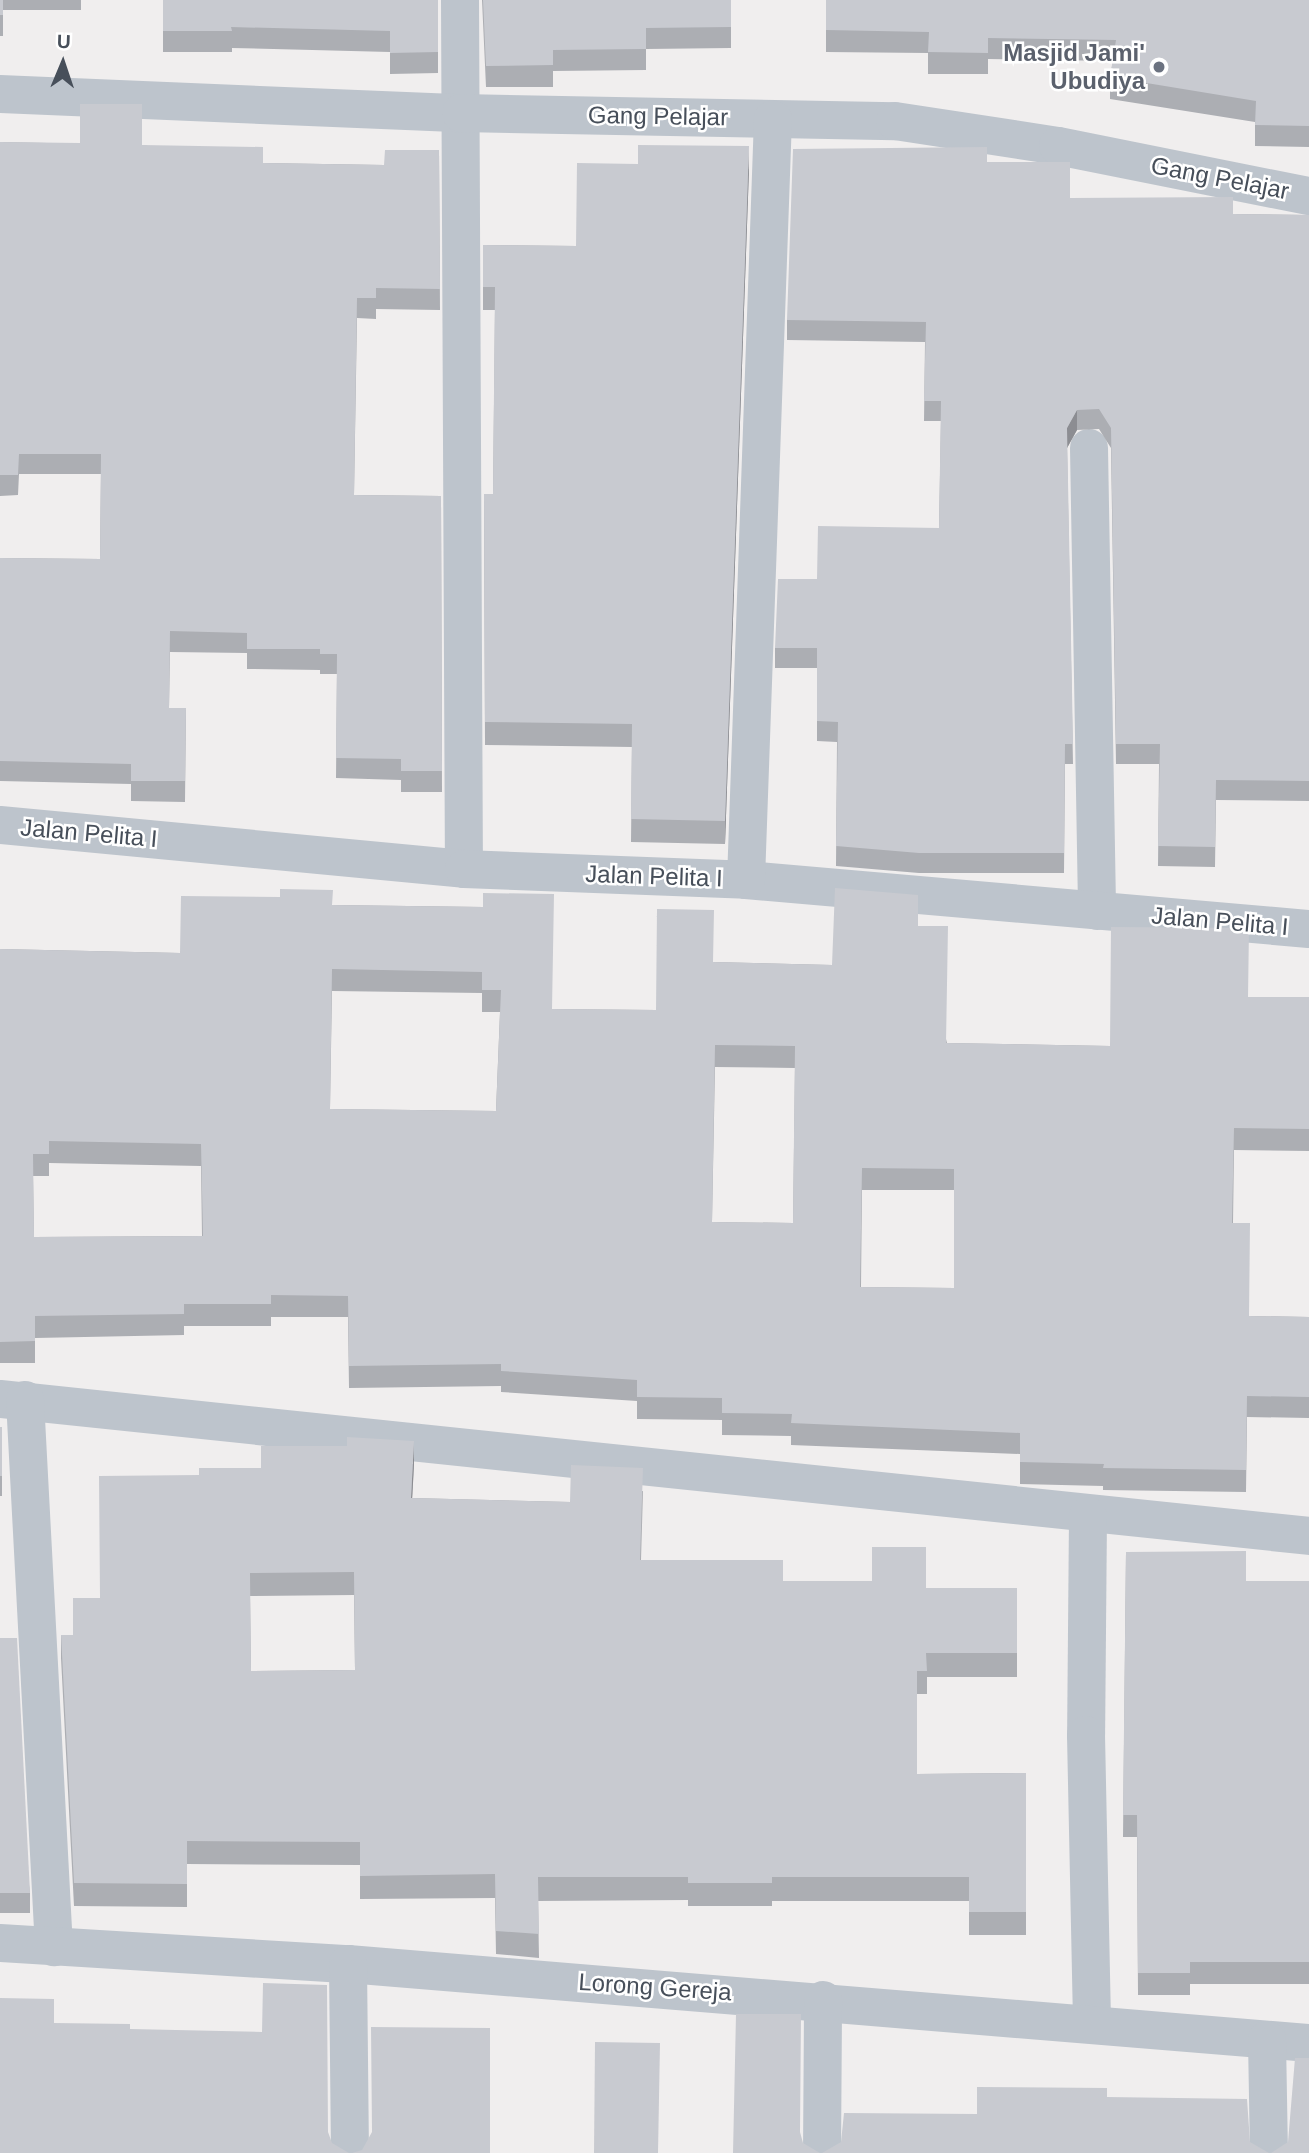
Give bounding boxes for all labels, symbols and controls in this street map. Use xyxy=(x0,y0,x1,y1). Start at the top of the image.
north arrow xyxy=(28,28,98,98)
text: U xyxy=(57,31,71,52)
place label: Masjid Jami' Ubudiya xyxy=(1003,39,1145,95)
marker: Masjid Jami' Ubudiya xyxy=(1151,59,1167,75)
street label: Gang Pelajar xyxy=(588,100,728,132)
street label: Gang Pelajar xyxy=(1148,150,1292,206)
street label: Jalan Pelita I xyxy=(19,813,159,853)
street label: Jalan Pelita I xyxy=(585,859,723,893)
street label: Jalan Pelita I xyxy=(1150,901,1290,941)
street label: Lorong Gereja xyxy=(577,1967,733,2007)

